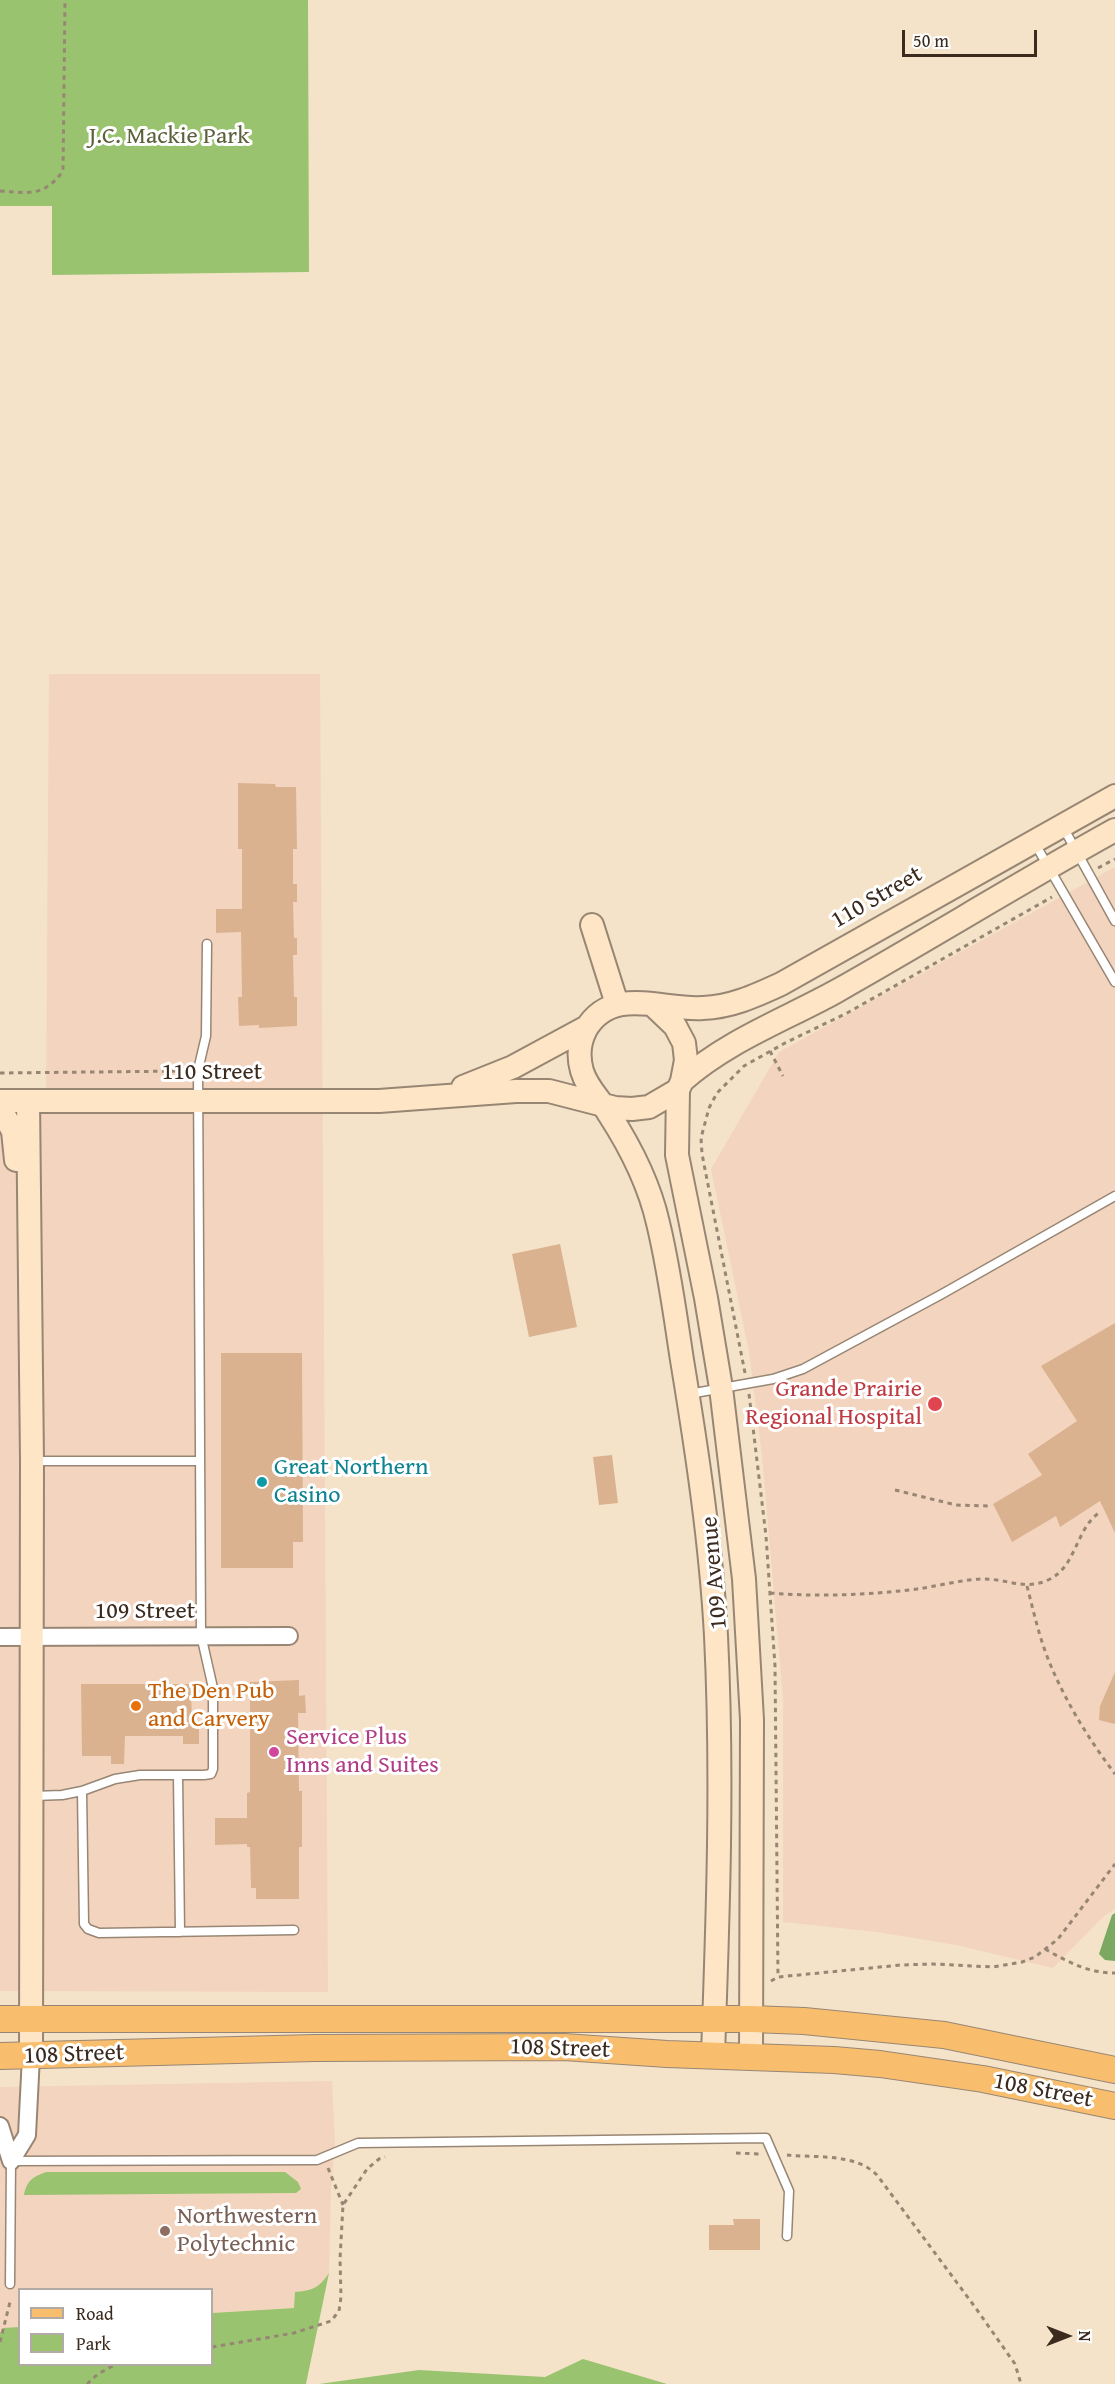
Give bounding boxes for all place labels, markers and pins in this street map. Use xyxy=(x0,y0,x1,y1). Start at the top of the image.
place label: Grande Prairie Regional Hospital xyxy=(745,1376,922,1432)
marker: Grande Prairie Regional Hospital xyxy=(926,1395,944,1413)
place label: Great Northern Casino xyxy=(274,1454,428,1510)
marker: Great Northern Casino xyxy=(255,1475,269,1489)
place label: The Den Pub and Carvery xyxy=(148,1678,274,1734)
marker: The Den Pub and Carvery xyxy=(129,1699,143,1713)
place label: Service Plus Inns and Suites xyxy=(286,1724,439,1780)
marker: Service Plus Inns and Suites xyxy=(267,1745,281,1759)
place label: Northwestern Polytechnic xyxy=(177,2203,317,2259)
marker: Northwestern Polytechnic xyxy=(158,2224,172,2238)

